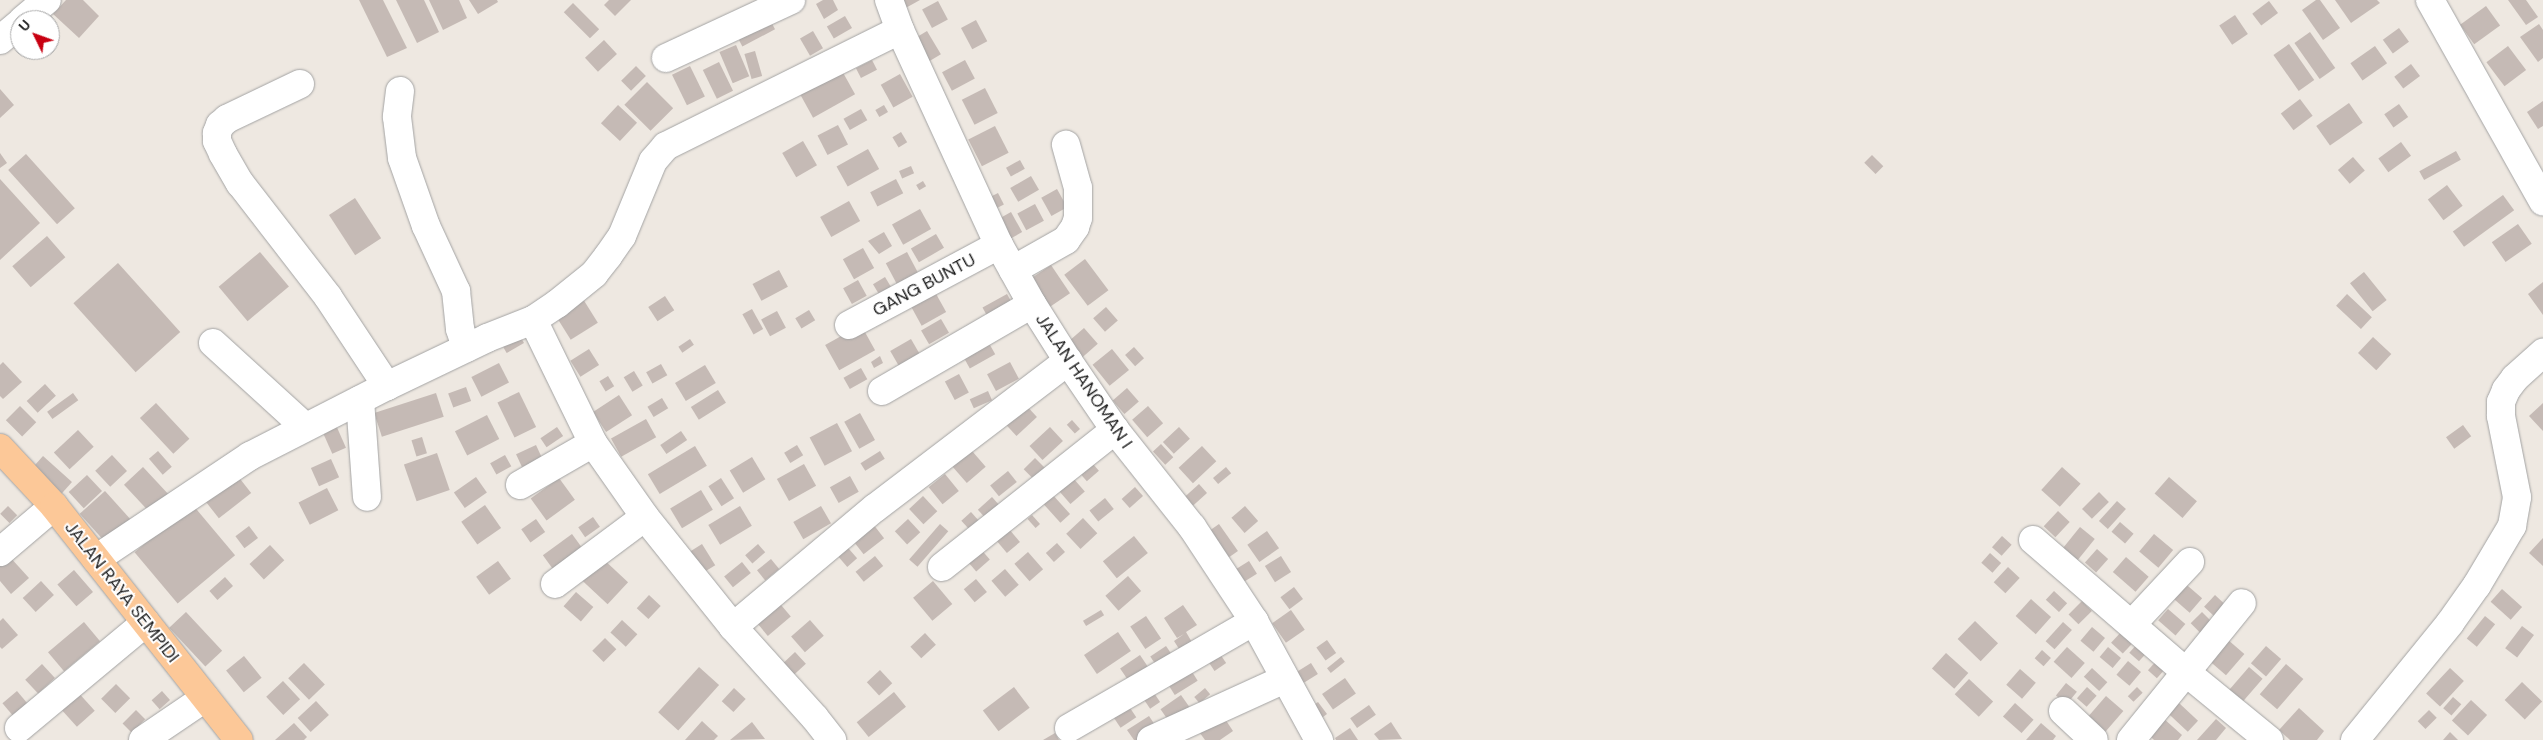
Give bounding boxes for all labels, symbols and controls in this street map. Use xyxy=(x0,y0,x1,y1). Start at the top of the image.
north arrow xyxy=(10,10,60,60)
text: U xyxy=(15,16,34,35)
street label: GANG BUNTU xyxy=(869,249,979,321)
street label: JALAN HANOMAN I xyxy=(1031,309,1137,453)
street label: JALAN RAYA SEMPIDI xyxy=(60,517,184,667)

